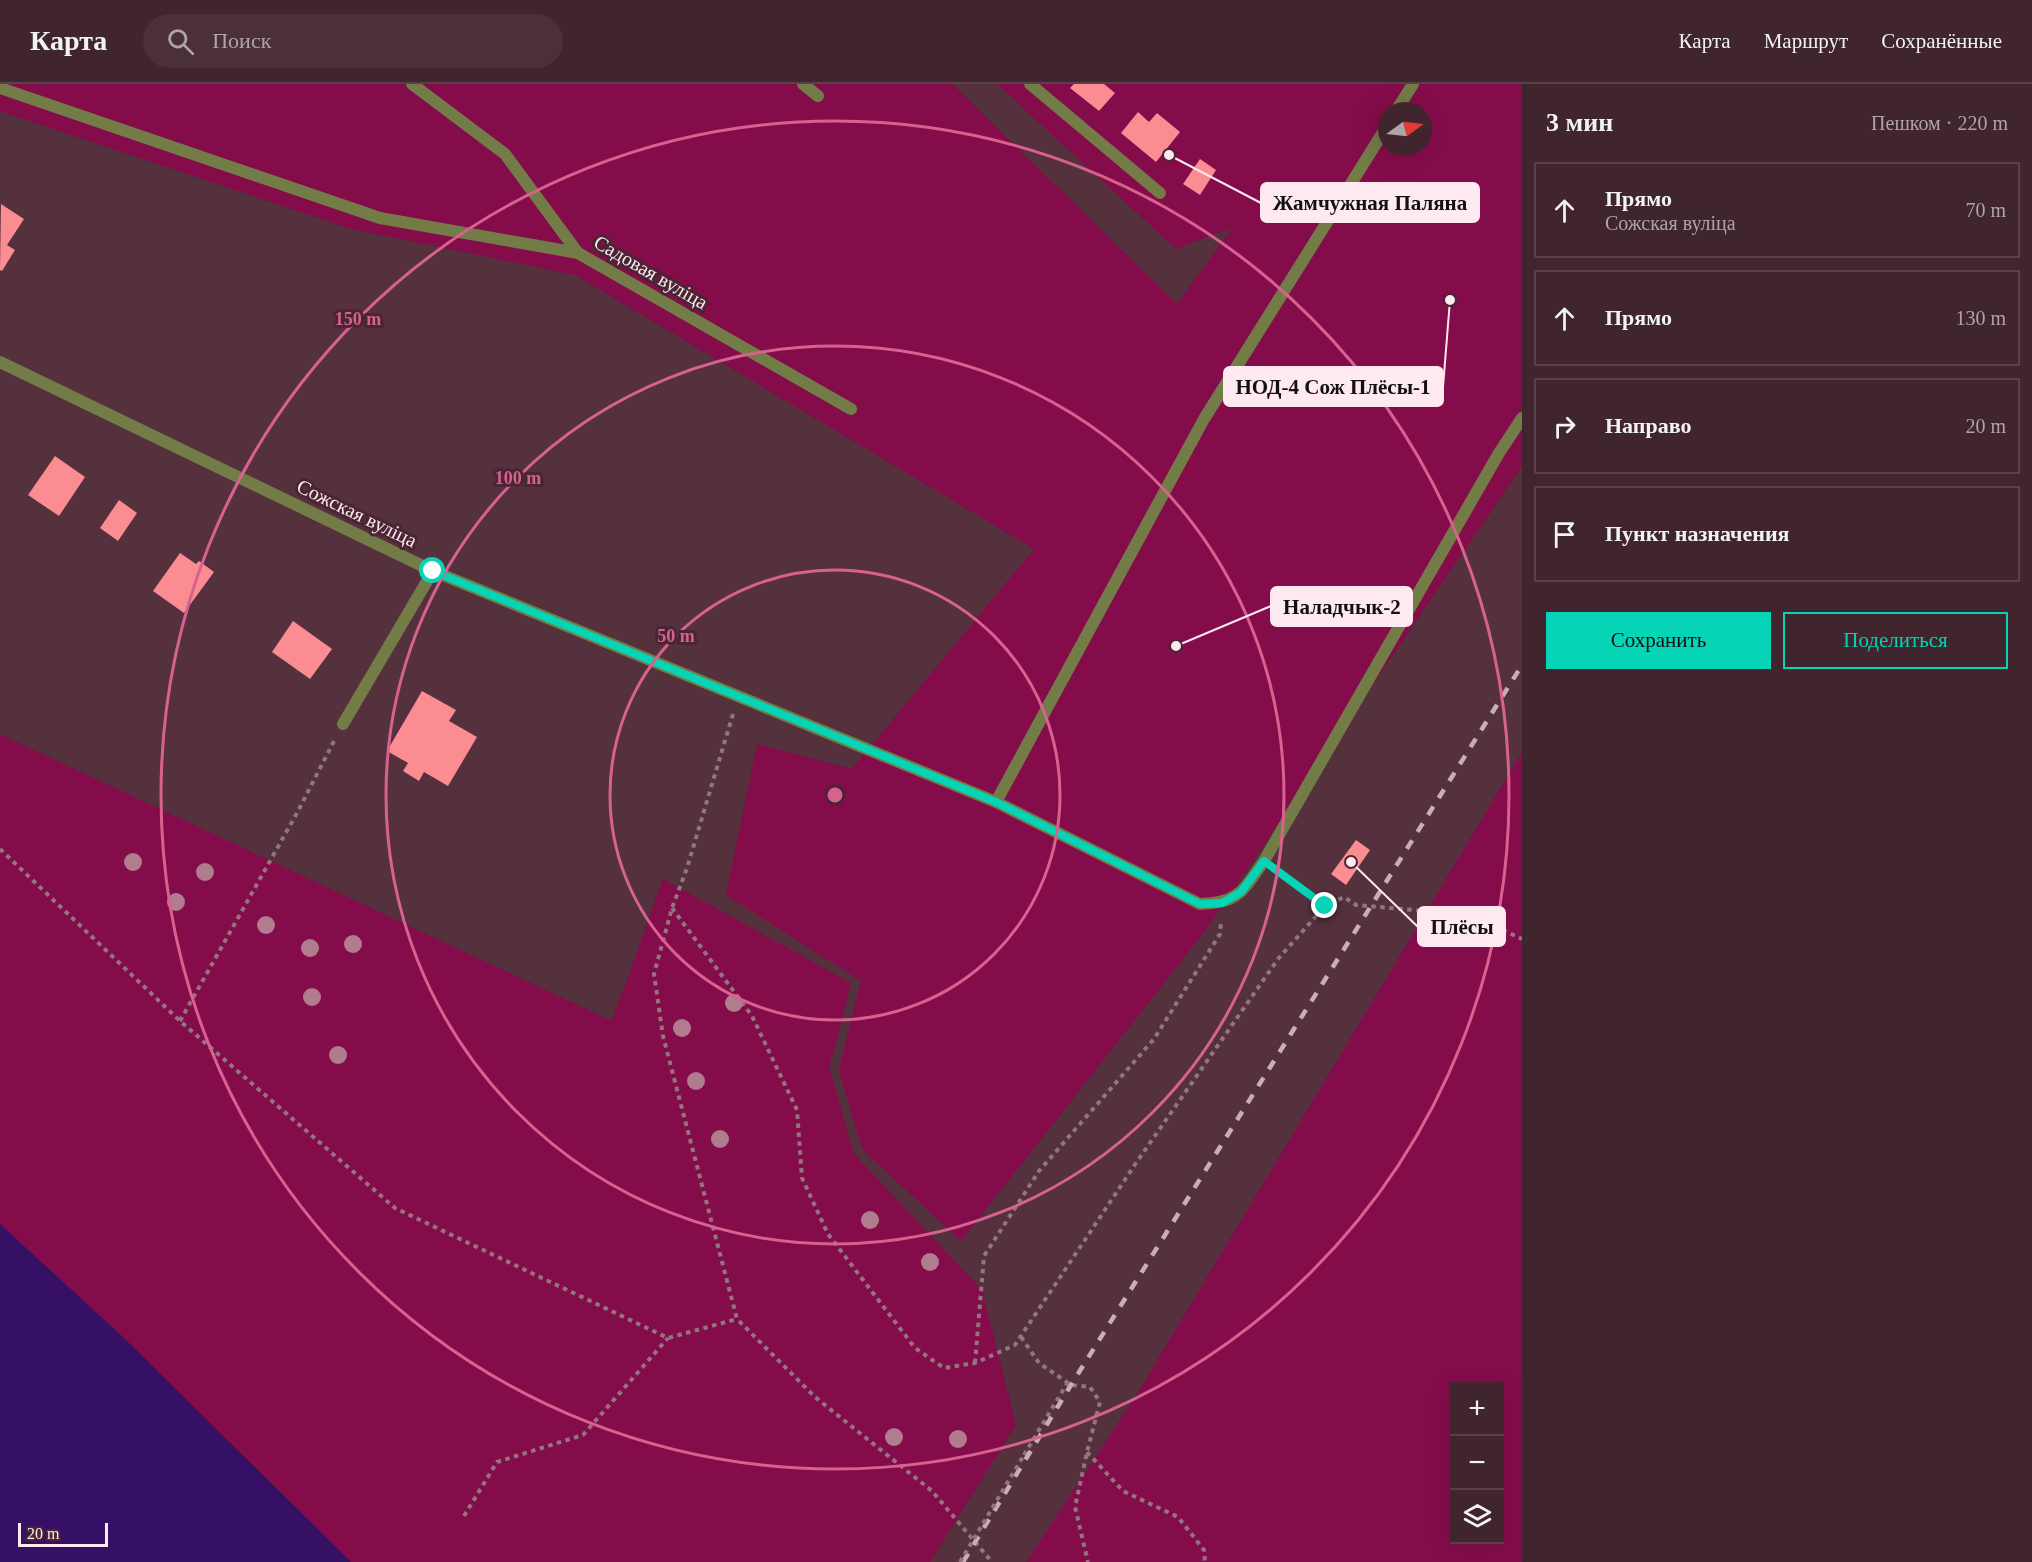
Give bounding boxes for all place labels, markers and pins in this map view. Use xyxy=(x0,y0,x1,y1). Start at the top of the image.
callout: Жамчужная Паляна xyxy=(1261,183,1479,222)
callout: НОД-4 Сож Плёсы-1 xyxy=(1224,367,1443,406)
callout: Наладчык-2 xyxy=(1271,587,1412,626)
centre of rings xyxy=(825,785,845,805)
callout: Плёсы xyxy=(1418,907,1505,946)

